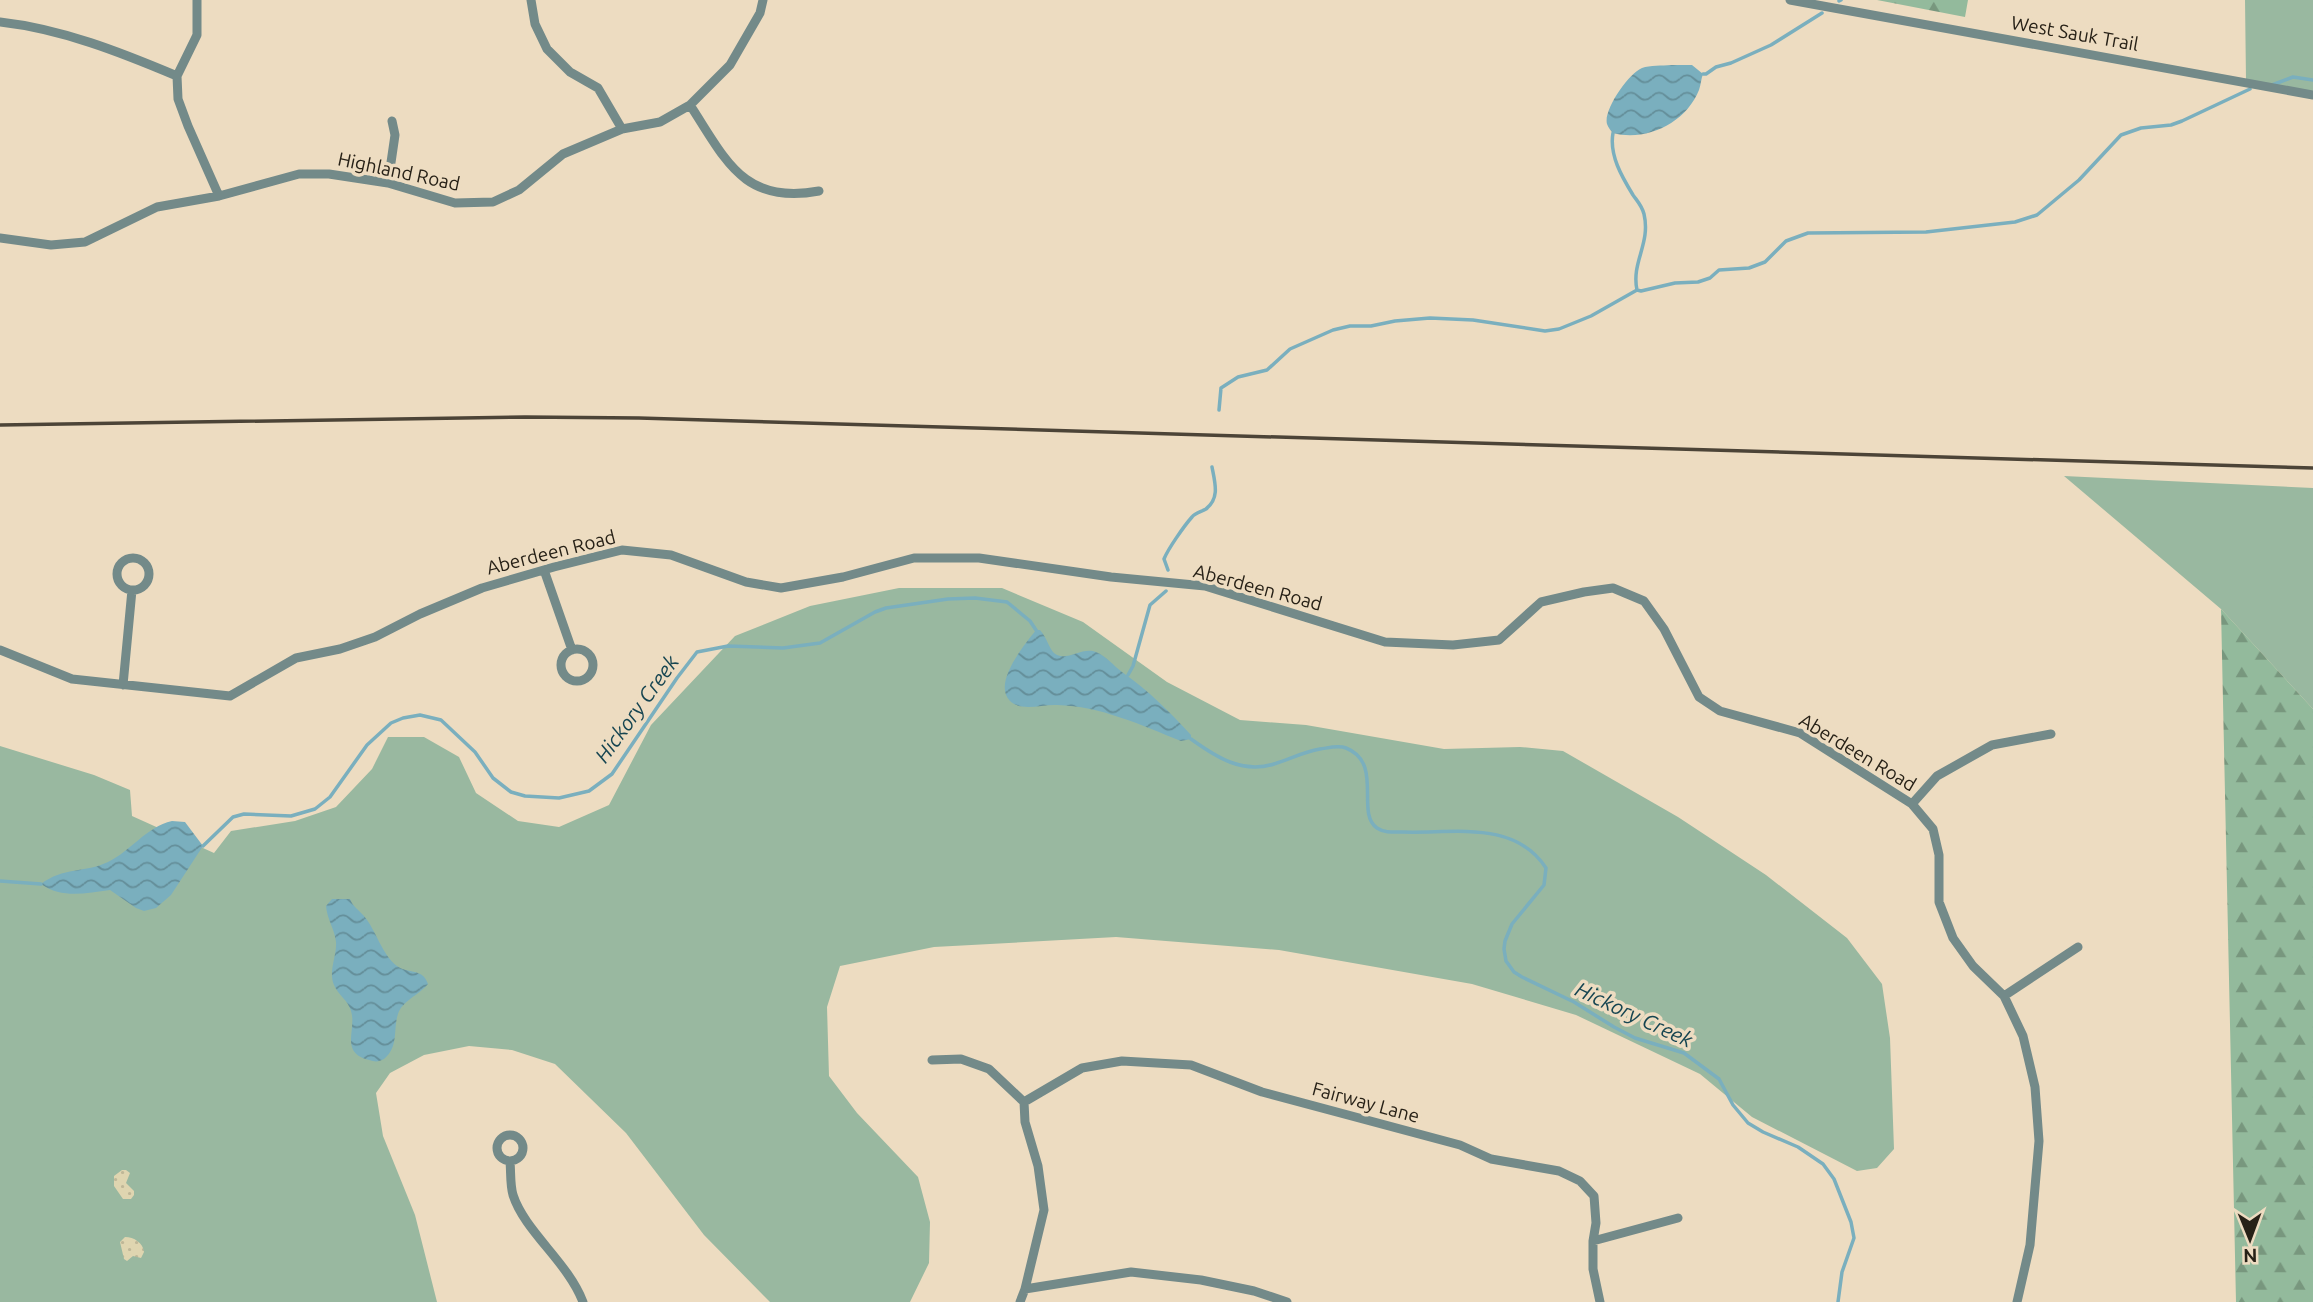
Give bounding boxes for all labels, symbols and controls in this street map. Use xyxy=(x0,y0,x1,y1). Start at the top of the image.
street label: West Sauk Trail xyxy=(2010,11,2140,55)
street label: Highland Road xyxy=(336,147,462,195)
street label: Aberdeen Road xyxy=(484,525,618,579)
street label: Aberdeen Road xyxy=(1191,559,1325,615)
water label: Hickory Creek xyxy=(589,650,683,767)
street label: Aberdeen Road xyxy=(1796,709,1920,795)
water label: Hickory Creek xyxy=(1572,976,1697,1052)
street label: Fairway Lane xyxy=(1310,1077,1422,1127)
north arrow xyxy=(2215,1204,2285,1274)
text: N xyxy=(2243,1245,2258,1267)

